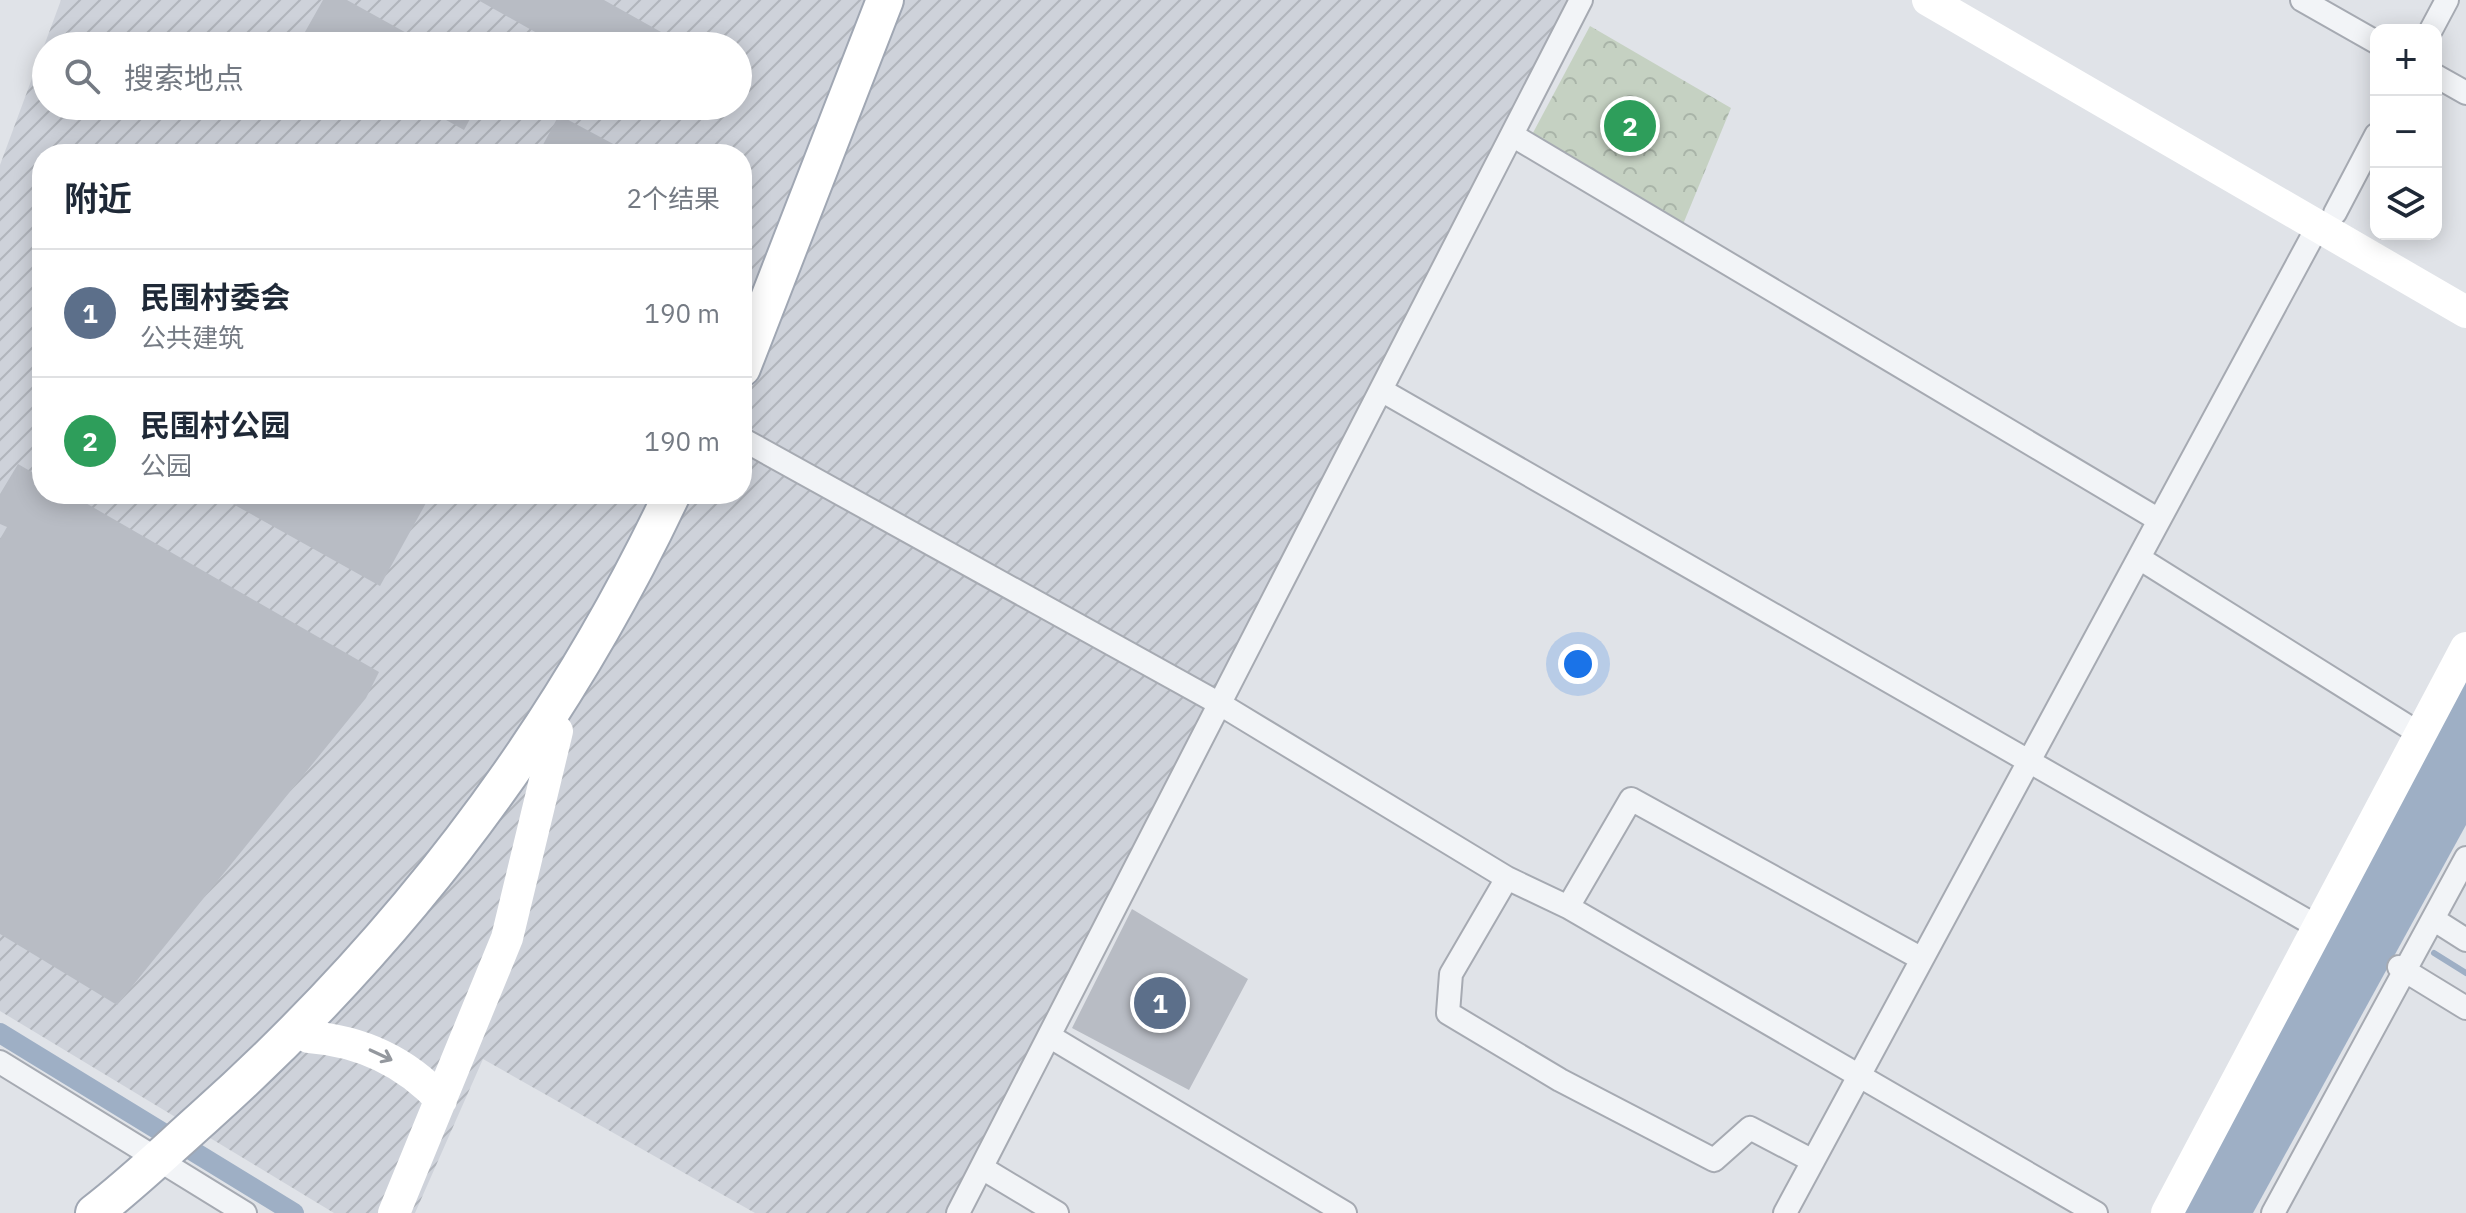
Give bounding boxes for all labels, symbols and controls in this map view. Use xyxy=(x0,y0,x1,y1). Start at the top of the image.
map controls xyxy=(2370,24,2442,240)
button: + xyxy=(2370,24,2442,96)
search box xyxy=(32,32,752,120)
icon: search xyxy=(60,54,104,98)
text: 搜索地点 xyxy=(124,58,244,97)
pin: 2 xyxy=(1604,96,1656,156)
button: − xyxy=(2370,96,2442,168)
button: layers xyxy=(2370,168,2442,240)
text: 附近 xyxy=(64,176,132,220)
text: 2个结果 xyxy=(626,181,720,215)
text: 民围村委会 xyxy=(140,277,290,316)
text: 1 xyxy=(82,296,98,330)
text: 190 m xyxy=(644,296,720,330)
text: 公共建筑 xyxy=(140,320,244,354)
text: 民围村公园 xyxy=(140,405,290,444)
text: 2 xyxy=(82,424,98,458)
text: 190 m xyxy=(644,424,720,458)
text: 公园 xyxy=(140,448,192,482)
your location xyxy=(1558,644,1598,684)
pin: 1 xyxy=(1134,973,1186,1033)
one-way arrow xyxy=(369,1048,393,1063)

